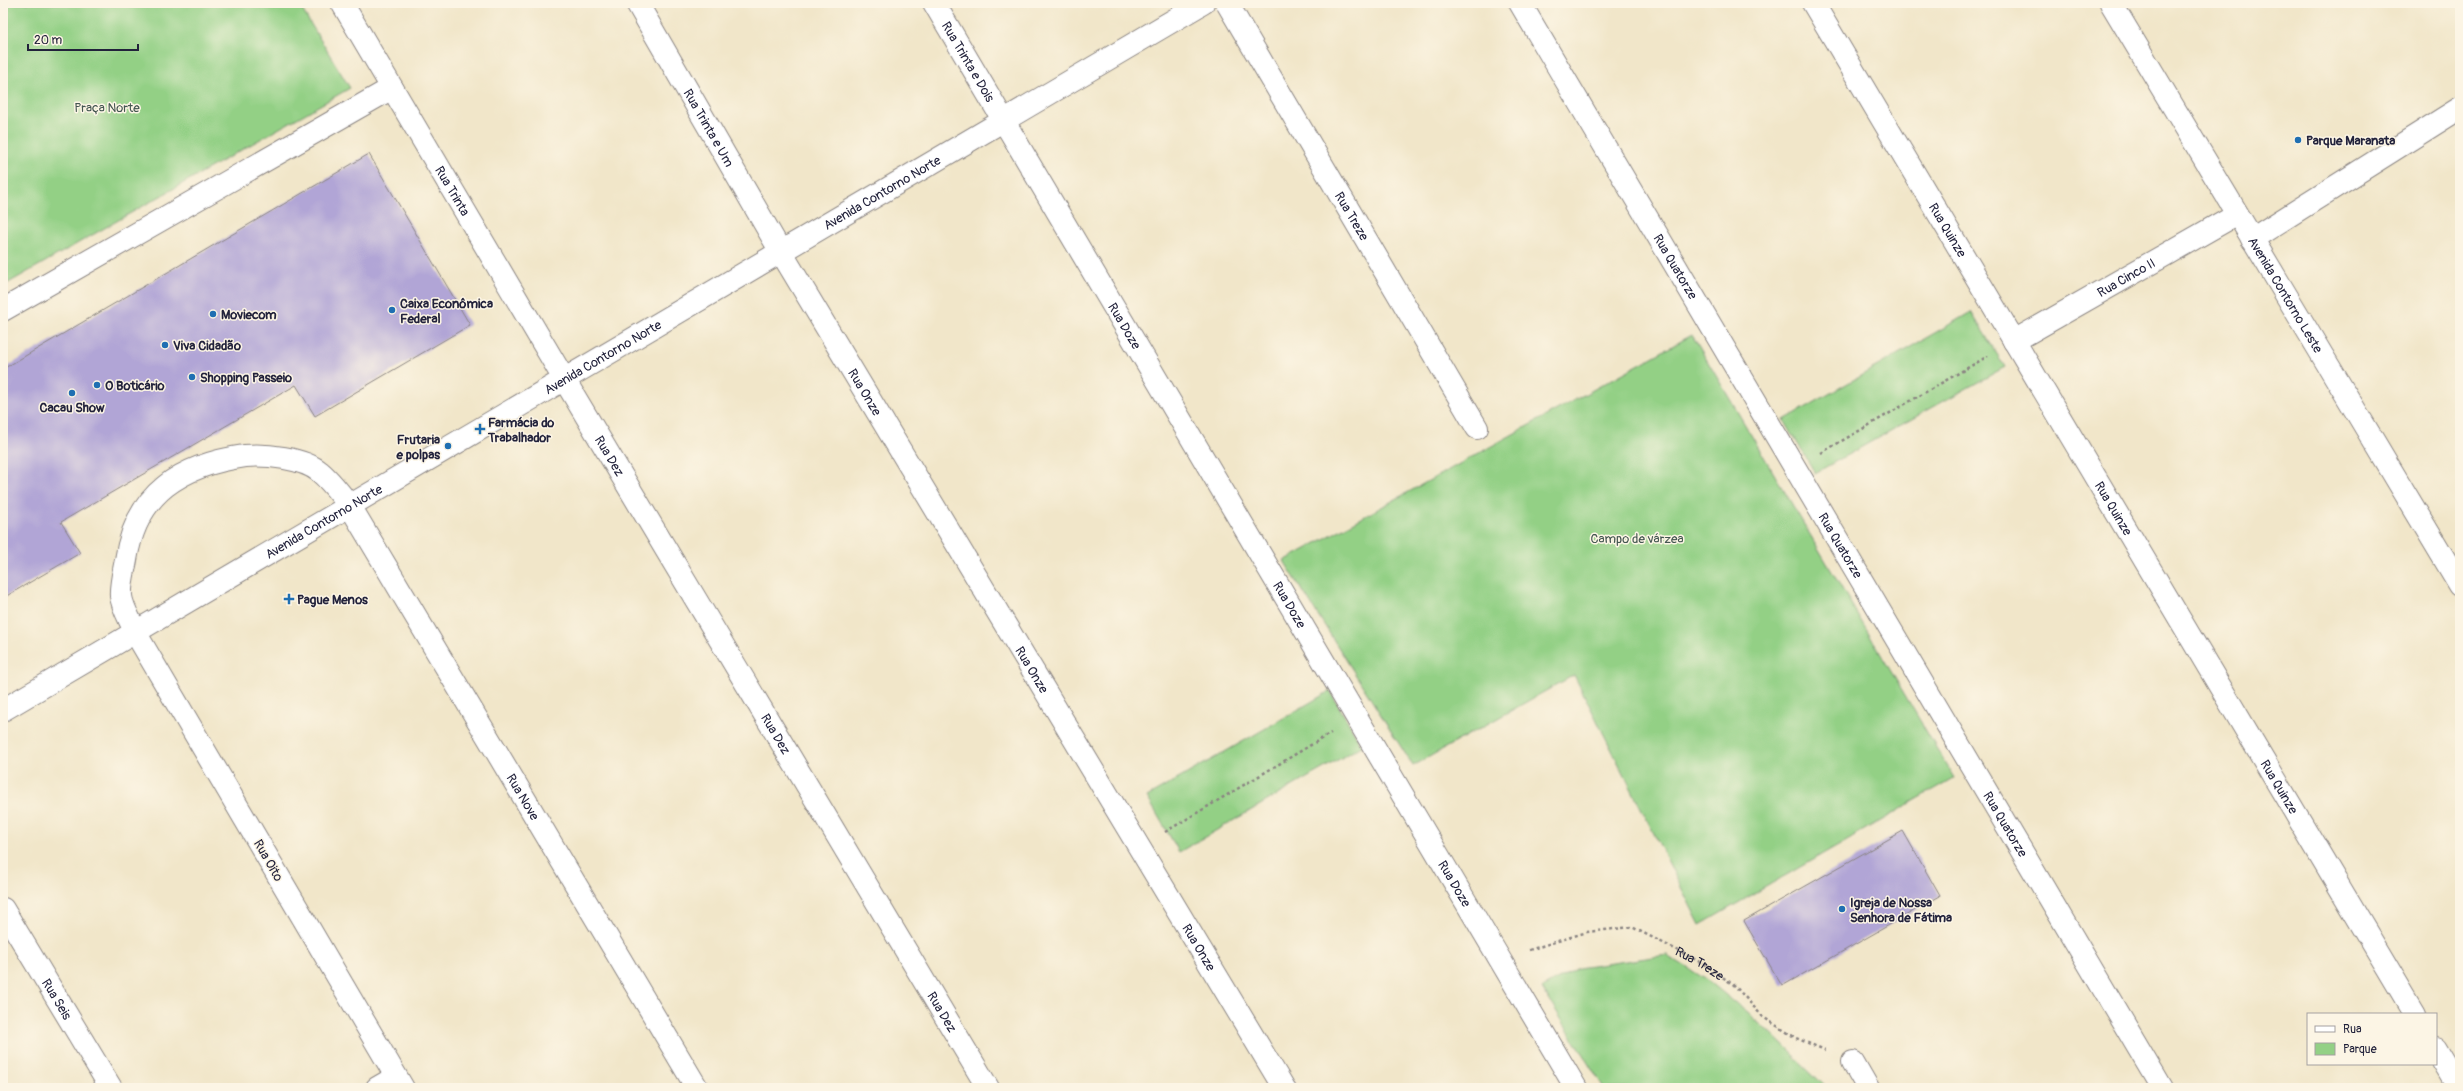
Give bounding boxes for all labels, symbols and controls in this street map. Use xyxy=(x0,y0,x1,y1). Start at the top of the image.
street label: Rua Trinta e Dois xyxy=(938,19,998,105)
scale bar xyxy=(28,26,138,52)
text: 20 m xyxy=(34,33,63,48)
street label: Rua Trinta e Um xyxy=(679,86,737,170)
park label: Praça Norte xyxy=(74,100,140,116)
place label: Parque Maranata xyxy=(2306,133,2395,149)
marker: Parque Maranata xyxy=(2293,135,2303,145)
street label: Avenida Contorno Norte xyxy=(821,152,944,234)
street label: Rua Trinta xyxy=(431,163,473,219)
street label: Rua Treze xyxy=(1331,189,1372,244)
street label: Rua Quinze xyxy=(1925,200,1970,261)
street label: Rua Quatorze xyxy=(1649,231,1701,303)
street label: Avenida Contorno Leste xyxy=(2244,234,2326,356)
street label: Rua Cinco II xyxy=(2095,255,2158,301)
place label: Caixa Econômica Federal xyxy=(400,296,493,327)
street label: Rua Doze xyxy=(1104,300,1144,353)
marker: Caixa Econômica Federal xyxy=(387,305,397,315)
place label: Moviecom xyxy=(221,307,277,323)
marker: Moviecom xyxy=(208,309,218,319)
street label: Avenida Contorno Norte xyxy=(542,317,665,398)
place label: Viva Cidadão xyxy=(173,338,241,354)
marker: Viva Cidadão xyxy=(160,340,170,350)
street label: Rua Onze xyxy=(844,366,885,419)
place label: Shopping Passeio xyxy=(200,370,292,386)
marker: Shopping Passeio xyxy=(187,372,197,382)
place label: O Boticário xyxy=(105,378,165,394)
marker: O Boticário xyxy=(92,380,102,390)
marker: Cacau Show xyxy=(67,388,77,398)
place label: Cacau Show xyxy=(39,400,105,416)
place label: Farmácia do Trabalhador xyxy=(487,415,554,446)
marker: Farmácia do Trabalhador xyxy=(475,424,485,434)
place label: Frutaria e polpas xyxy=(396,432,440,463)
street label: Rua Dez xyxy=(591,433,627,480)
marker: Frutaria e polpas xyxy=(443,441,453,451)
street label: Rua Quinze xyxy=(2091,479,2136,539)
street label: Avenida Contorno Norte xyxy=(263,481,386,563)
street label: Rua Quatorze xyxy=(1814,510,1866,582)
park label: Campo de várzea xyxy=(1590,531,1684,547)
street label: Rua Doze xyxy=(1269,579,1309,632)
place label: Pague Menos xyxy=(297,592,368,608)
marker: Pague Menos xyxy=(284,594,294,604)
street label: Rua Onze xyxy=(1011,644,1052,697)
street label: Rua Dez xyxy=(757,711,794,758)
street label: Rua Quinze xyxy=(2256,757,2301,818)
street label: Rua Nove xyxy=(503,771,543,824)
street label: Rua Quatorze xyxy=(1979,789,2031,861)
street label: Rua Oito xyxy=(250,837,286,884)
street label: Rua Doze xyxy=(1434,858,1474,911)
place label: Igreja de Nossa Senhora de Fátima xyxy=(1850,895,1952,926)
marker: Igreja de Nossa Senhora de Fátima xyxy=(1837,904,1847,914)
street label: Rua Onze xyxy=(1178,921,1219,975)
street label: Rua Treze xyxy=(1672,944,1727,985)
street label: Rua Seis xyxy=(38,976,75,1023)
street label: Rua Dez xyxy=(923,989,960,1036)
legend xyxy=(2307,1013,2437,1065)
text: Rua xyxy=(2343,1022,2362,1037)
text: Parque xyxy=(2343,1042,2377,1057)

